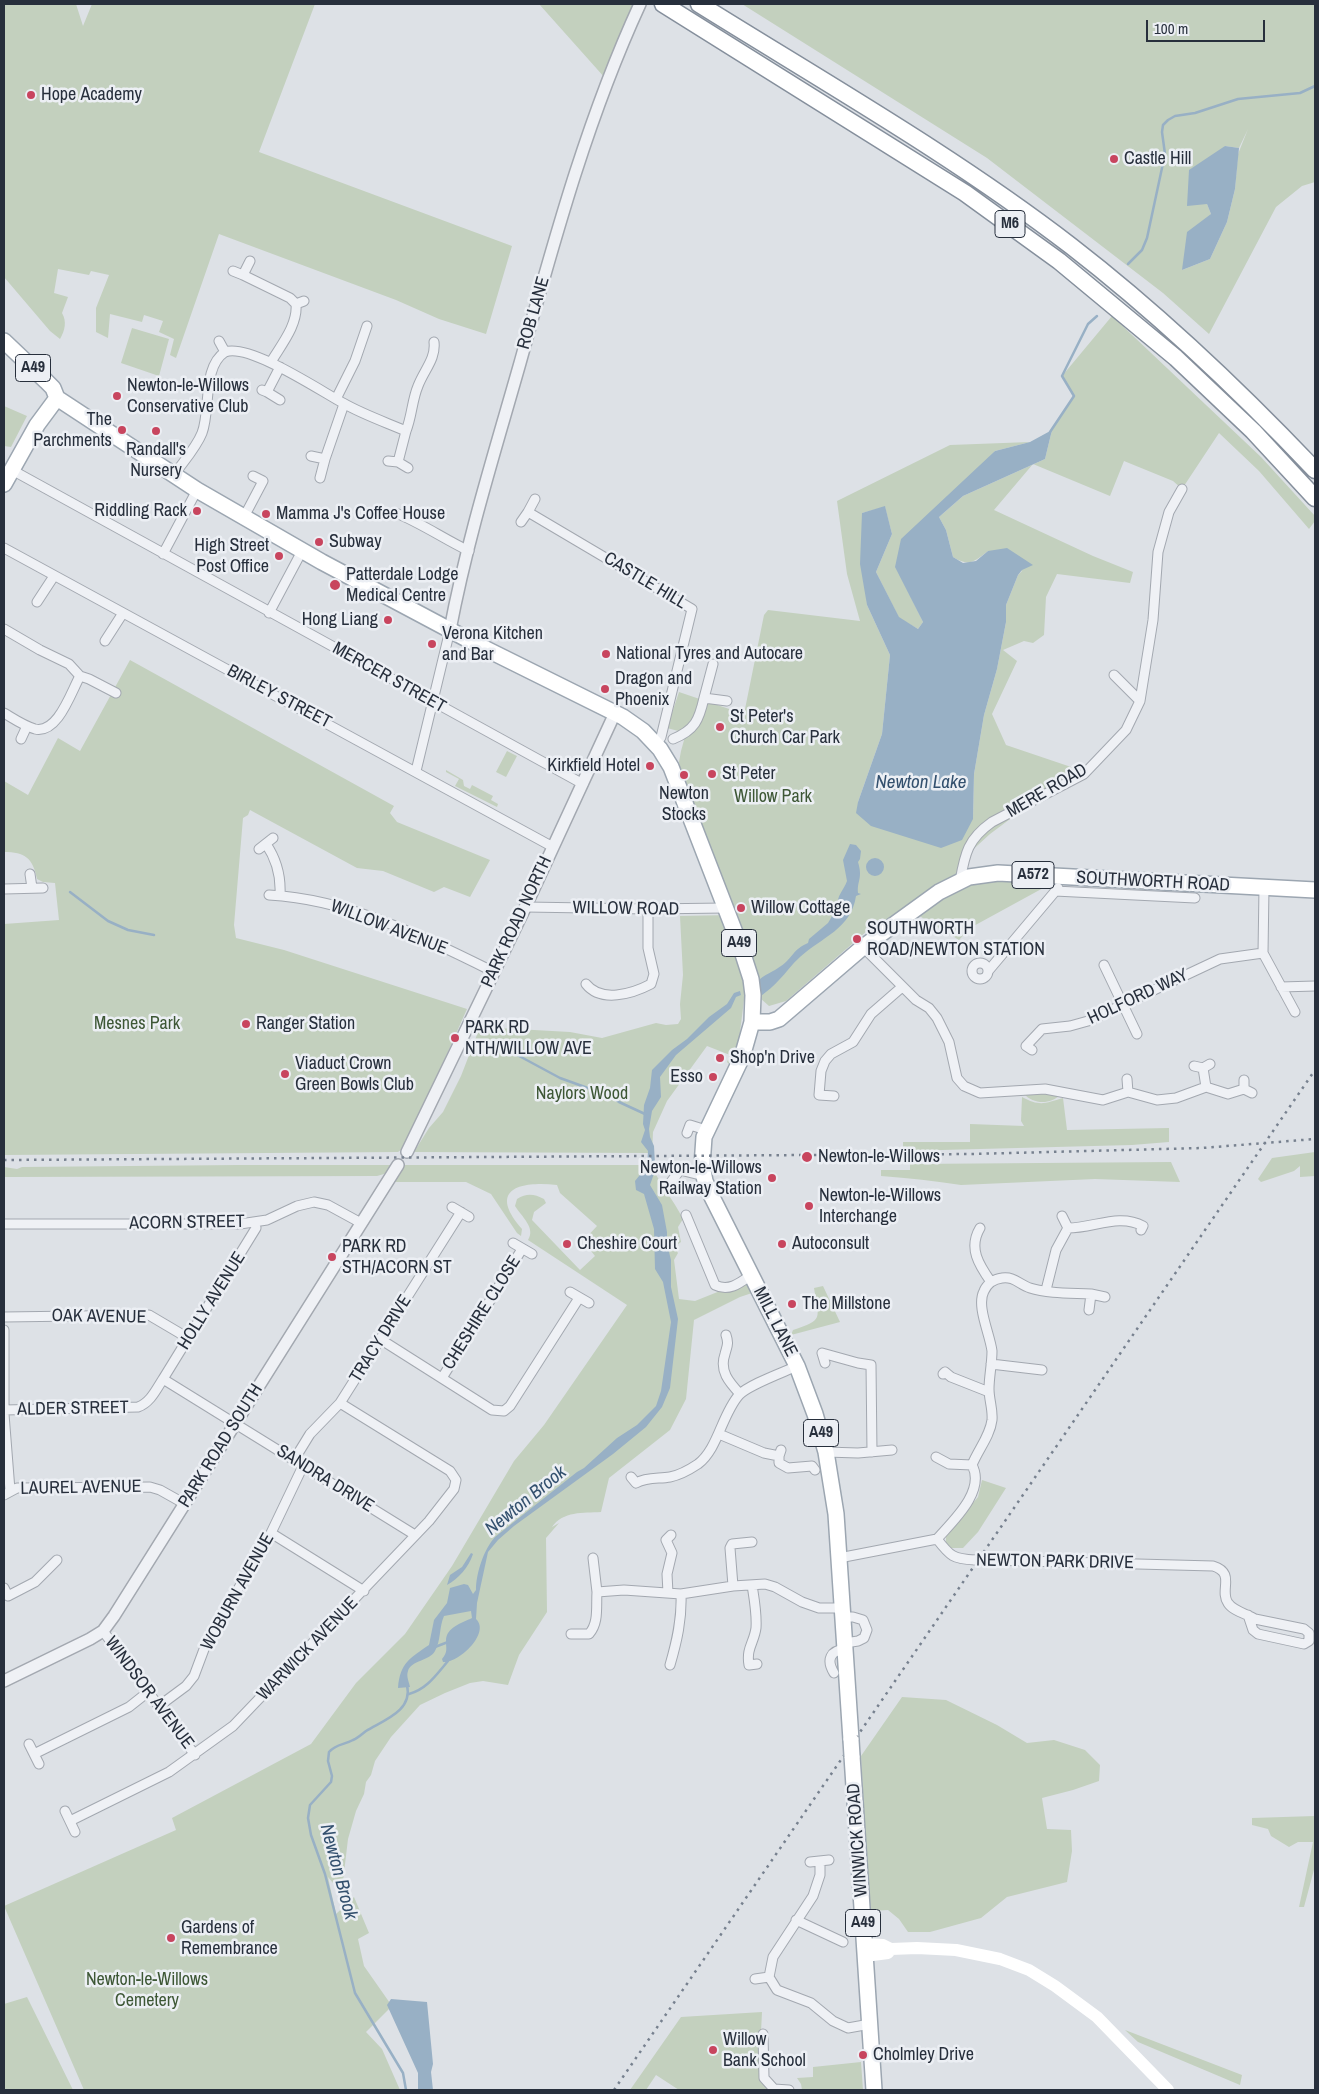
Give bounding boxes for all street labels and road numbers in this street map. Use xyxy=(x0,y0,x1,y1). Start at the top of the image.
road number: M6 xyxy=(995,210,1025,238)
street label: ROB LANE xyxy=(513,274,555,352)
road number: A49 xyxy=(15,354,50,382)
street label: CASTLE HILL xyxy=(600,548,690,614)
street label: MERCER STREET xyxy=(329,638,449,718)
street label: BIRLEY STREET xyxy=(223,661,335,733)
street label: MERE ROAD xyxy=(1003,759,1091,823)
street label: PARK ROAD NORTH xyxy=(477,853,557,991)
road number: A572 xyxy=(1012,862,1054,888)
street label: SOUTHWORTH ROAD xyxy=(1076,867,1230,897)
street label: WILLOW AVENUE xyxy=(327,896,451,960)
street label: WILLOW ROAD xyxy=(573,897,679,921)
road number: A49 xyxy=(722,930,756,956)
street label: HOLFORD WAY xyxy=(1084,964,1192,1030)
street label: ACORN STREET xyxy=(129,1211,245,1235)
street label: HOLLY AVENUE xyxy=(173,1248,251,1354)
street label: CHESHIRE CLOSE xyxy=(438,1252,526,1374)
street label: MILL LANE xyxy=(748,1283,802,1361)
street label: TRACY DRIVE xyxy=(346,1291,416,1387)
street label: OAK AVENUE xyxy=(51,1305,147,1329)
street label: PARK ROAD SOUTH xyxy=(174,1380,268,1512)
street label: ALDER STREET xyxy=(17,1397,129,1421)
road number: A49 xyxy=(804,1420,838,1446)
street label: SANDRA DRIVE xyxy=(272,1441,378,1517)
street label: LAUREL AVENUE xyxy=(20,1476,142,1500)
street label: WOBURN AVENUE xyxy=(197,1529,279,1655)
street label: NEWTON PARK DRIVE xyxy=(976,1550,1134,1574)
street label: WARWICK AVENUE xyxy=(253,1593,363,1705)
street label: WINDSOR AVENUE xyxy=(100,1633,198,1753)
street label: WINWICK ROAD xyxy=(843,1782,873,1898)
road number: A49 xyxy=(846,1910,880,1936)

